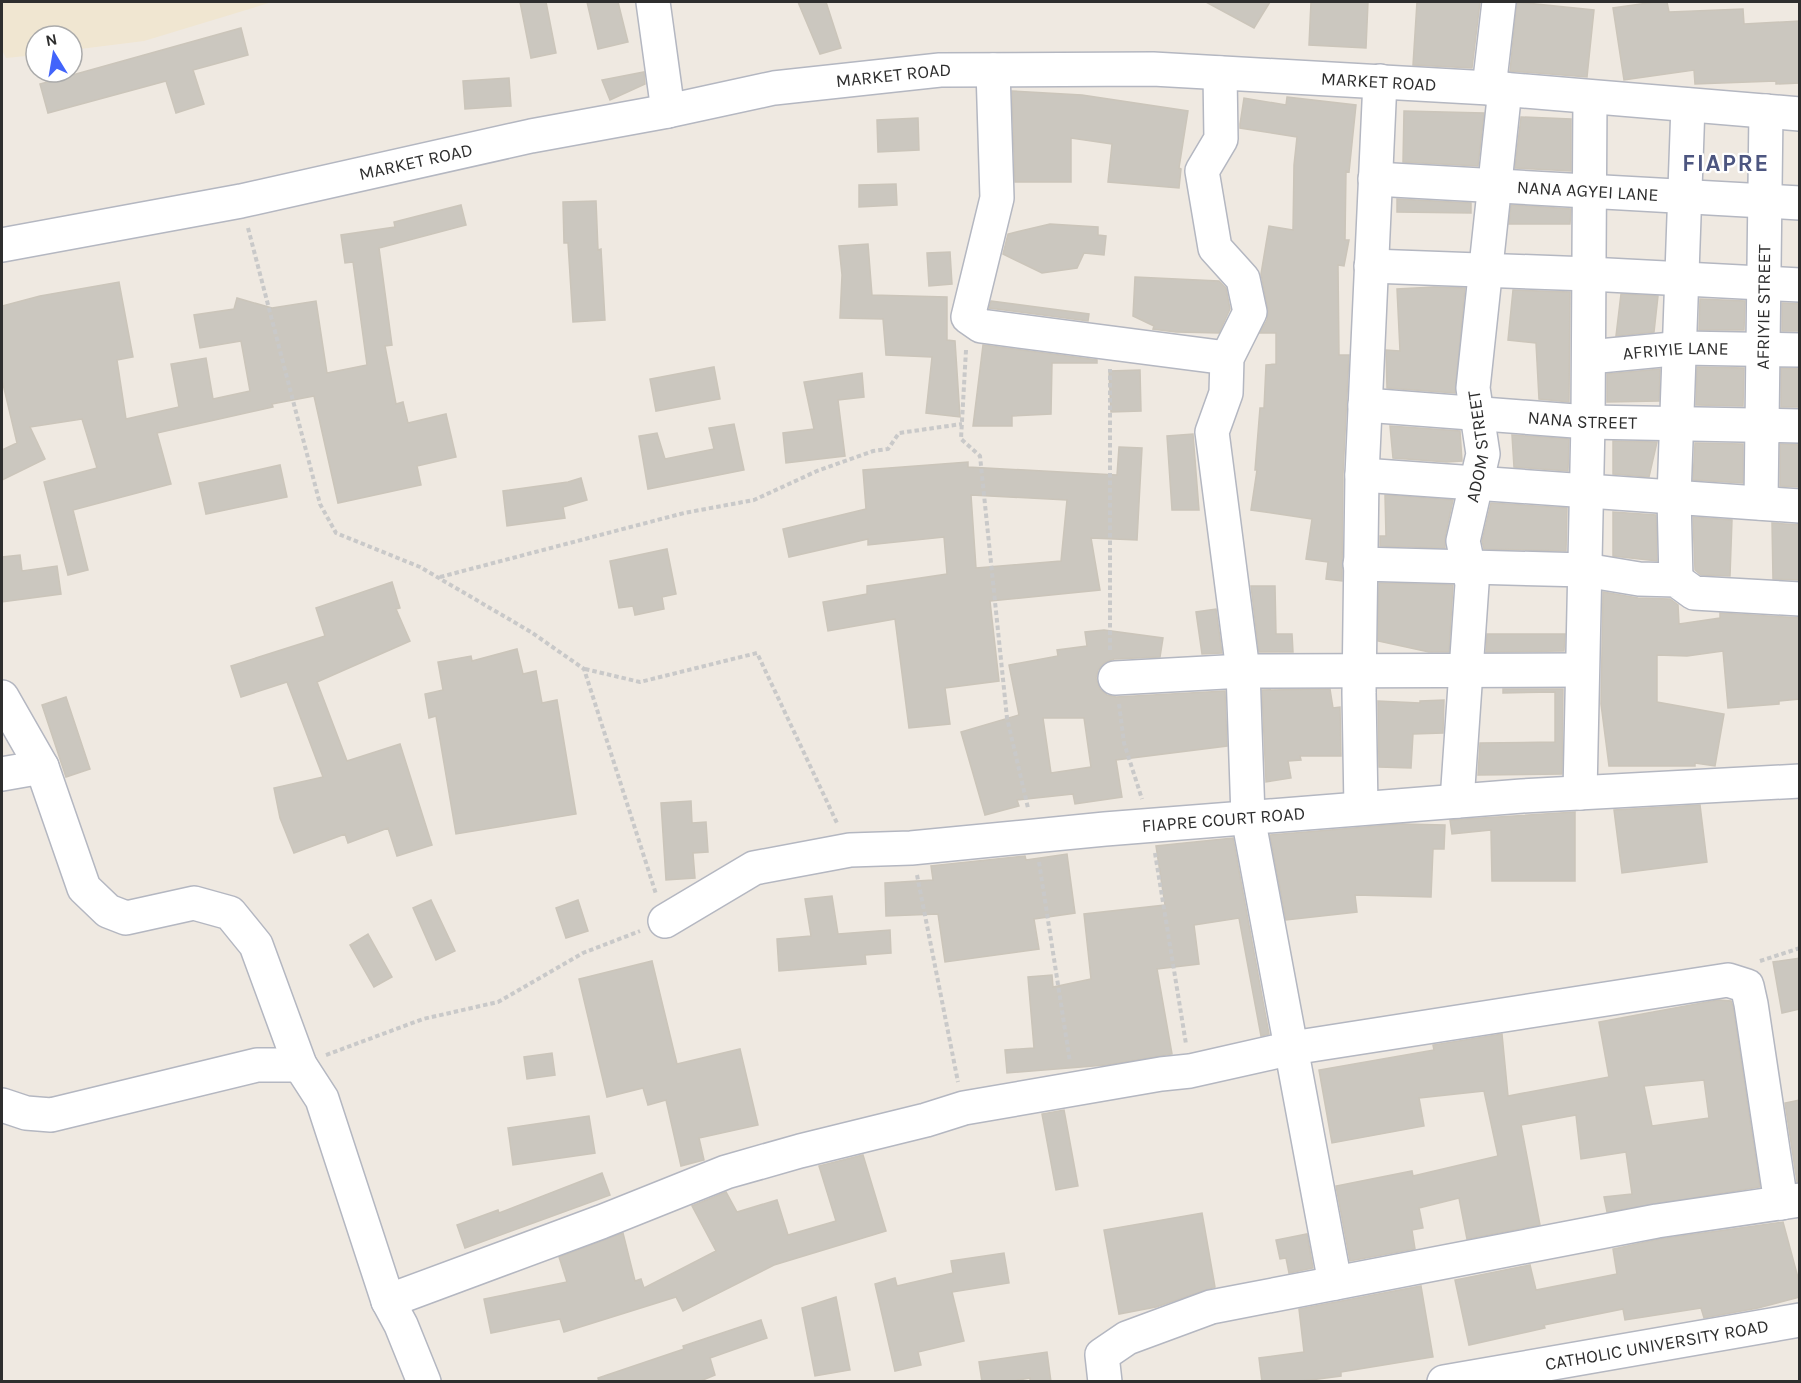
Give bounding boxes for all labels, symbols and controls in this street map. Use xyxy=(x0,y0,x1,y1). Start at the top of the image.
north arrow xyxy=(24,24,84,84)
text: N xyxy=(44,29,59,50)
street label: MARKET ROAD xyxy=(835,59,951,92)
street label: MARKET ROAD xyxy=(1320,68,1437,96)
street label: MARKET ROAD xyxy=(357,138,475,185)
district label: FIAPRE xyxy=(1682,149,1770,177)
street label: NANA AGYEI LANE xyxy=(1516,176,1659,206)
street label: AFRIYIE STREET xyxy=(1752,244,1775,370)
street label: AFRIYIE LANE xyxy=(1622,337,1729,365)
street label: ADOM STREET xyxy=(1461,389,1494,505)
street label: NANA STREET xyxy=(1527,406,1637,434)
street label: FIAPRE COURT ROAD xyxy=(1141,802,1306,837)
street label: CATHOLIC UNIVERSITY ROAD xyxy=(1543,1315,1770,1375)

